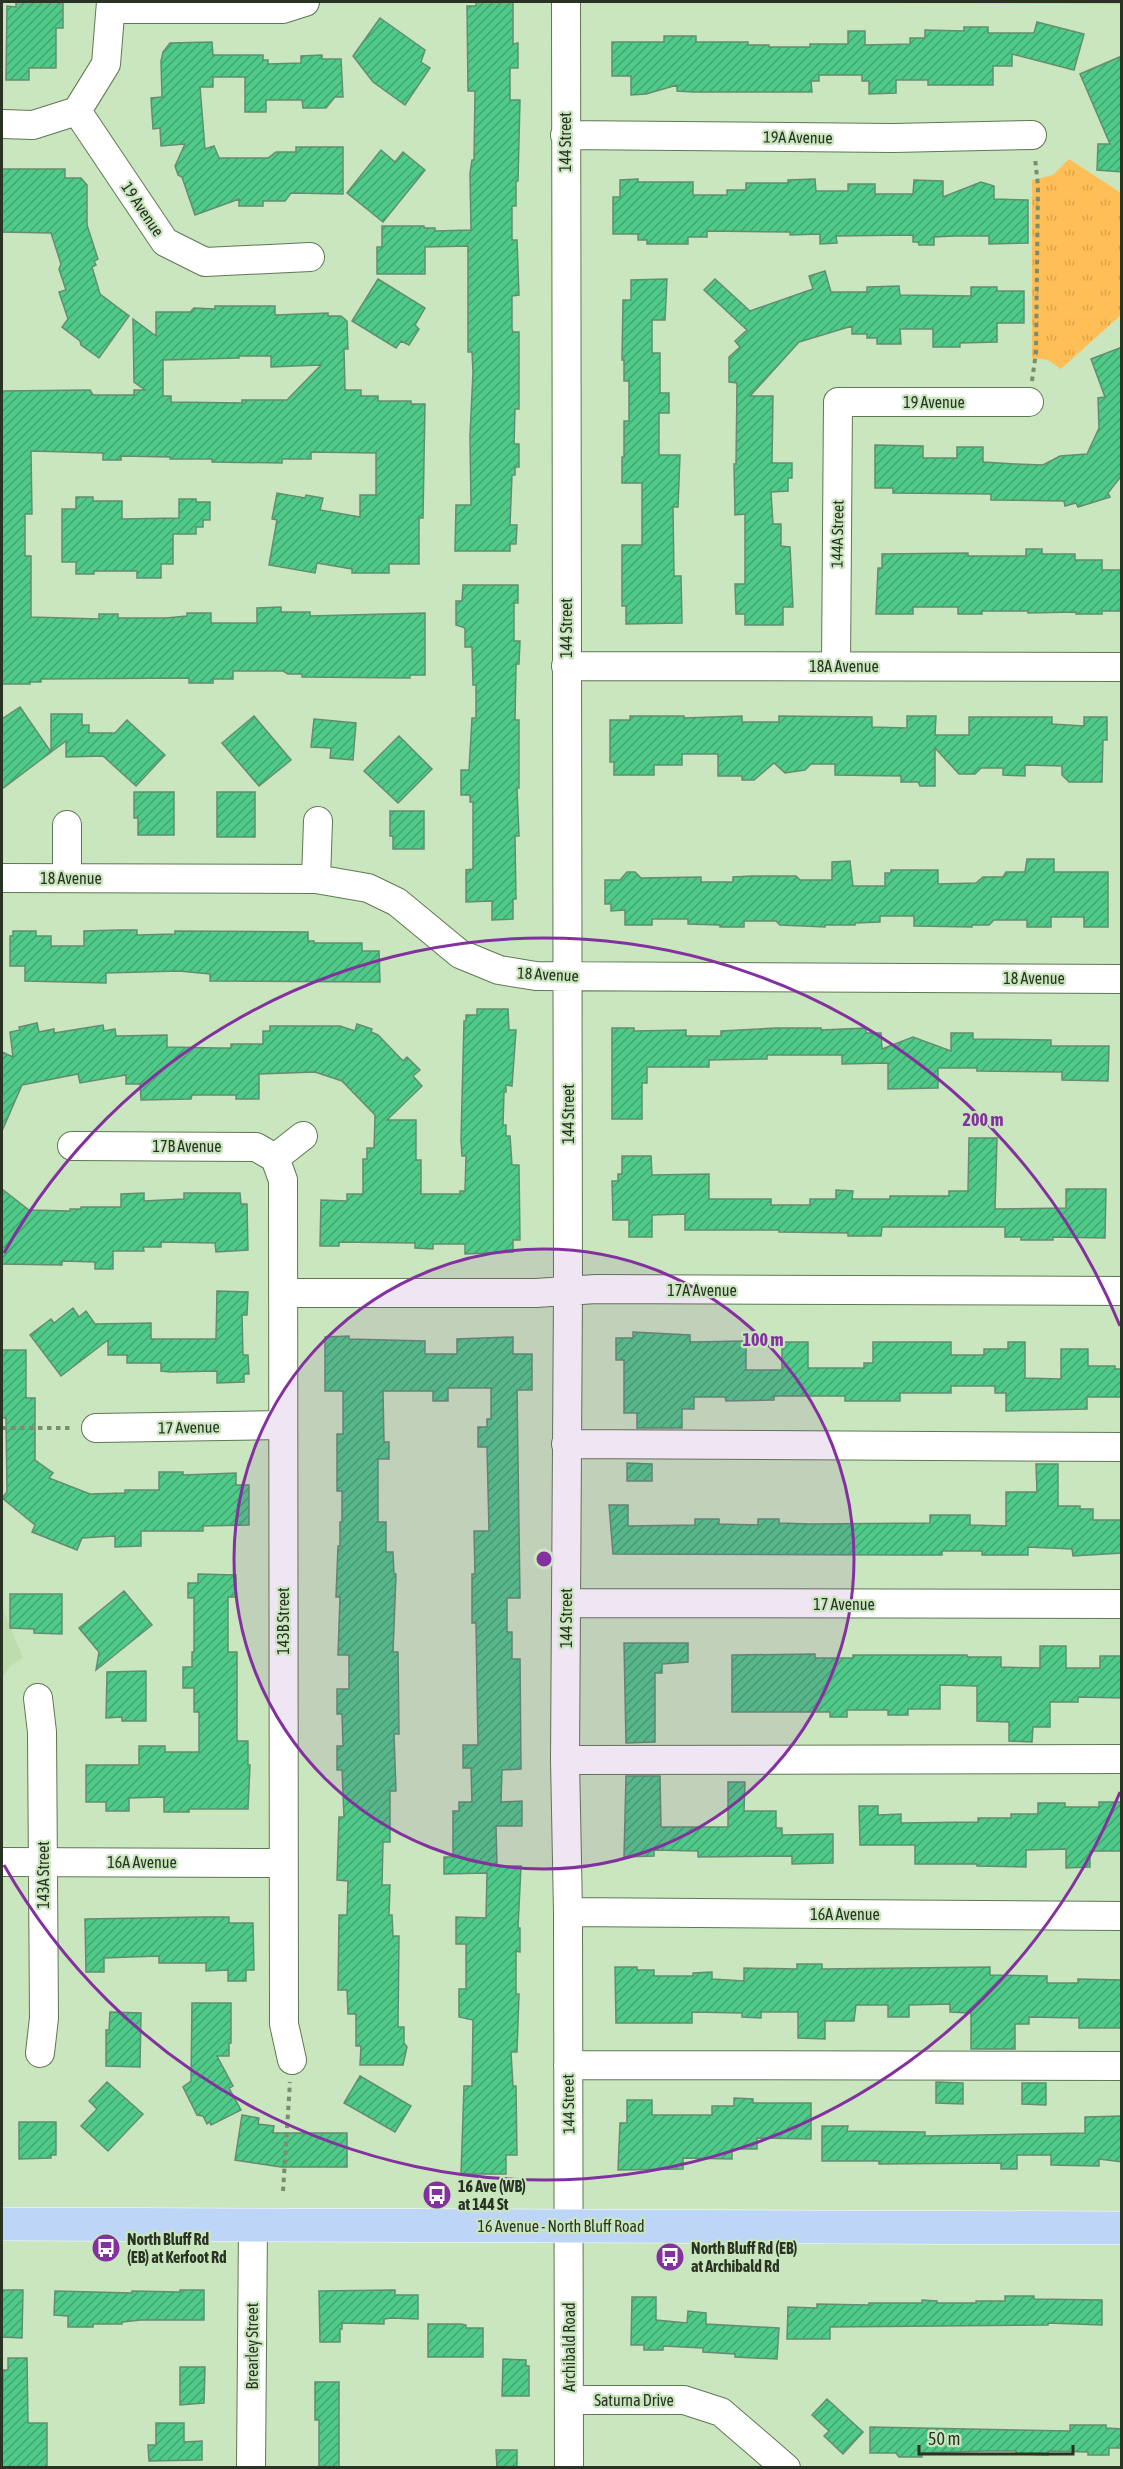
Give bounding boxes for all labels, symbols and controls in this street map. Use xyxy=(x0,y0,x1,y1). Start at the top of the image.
street label: 144 Street xyxy=(556,112,574,172)
street label: 19A Avenue xyxy=(763,127,833,147)
street label: 19 Avenue xyxy=(118,178,168,240)
street label: 19 Avenue xyxy=(903,393,965,411)
street label: 144A Street xyxy=(827,500,847,568)
street label: 144 Street xyxy=(557,598,575,658)
street label: 18A Avenue xyxy=(809,657,879,675)
street label: 18 Avenue xyxy=(40,869,102,887)
street label: 18 Avenue xyxy=(517,963,579,985)
street label: 18 Avenue xyxy=(1003,969,1065,987)
street label: 144 Street xyxy=(559,1084,577,1144)
text: 200 m xyxy=(963,1109,1003,1130)
street label: 17B Avenue xyxy=(152,1137,222,1155)
street label: 17A Avenue xyxy=(667,1281,737,1299)
text: 100 m xyxy=(743,1329,783,1350)
street label: 17 Avenue xyxy=(158,1417,220,1437)
centre of rings xyxy=(534,1549,554,1569)
street label: 143B Street xyxy=(274,1587,292,1655)
street label: 144 Street xyxy=(557,1588,575,1648)
street label: 17 Avenue xyxy=(813,1595,875,1613)
street label: 143A Street xyxy=(34,1841,52,1909)
street label: 16A Avenue xyxy=(107,1853,177,1871)
street label: 16A Avenue xyxy=(810,1905,880,1923)
street label: 144 Street xyxy=(558,2074,578,2134)
place label: 16 Ave (WB) at 144 St xyxy=(458,2177,526,2213)
bus stop icon: 16 Ave (WB) at 144 St xyxy=(421,2179,453,2211)
street label: 16 Avenue - North Bluff Road xyxy=(478,2217,644,2235)
place label: North Bluff Rd (EB) at Kerfoot Rd xyxy=(127,2230,227,2266)
bus stop icon: North Bluff Rd (EB) at Kerfoot Rd xyxy=(90,2232,122,2264)
place label: North Bluff Rd (EB) at Archibald Rd xyxy=(691,2239,798,2275)
bus stop icon: North Bluff Rd (EB) at Archibald Rd xyxy=(654,2241,686,2273)
street label: Brearley Street xyxy=(243,2302,262,2389)
street label: Archibald Road xyxy=(560,2302,578,2392)
street label: Saturna Drive xyxy=(594,2391,674,2409)
scale bar xyxy=(919,2418,1074,2456)
text: 50 m xyxy=(928,2428,960,2449)

